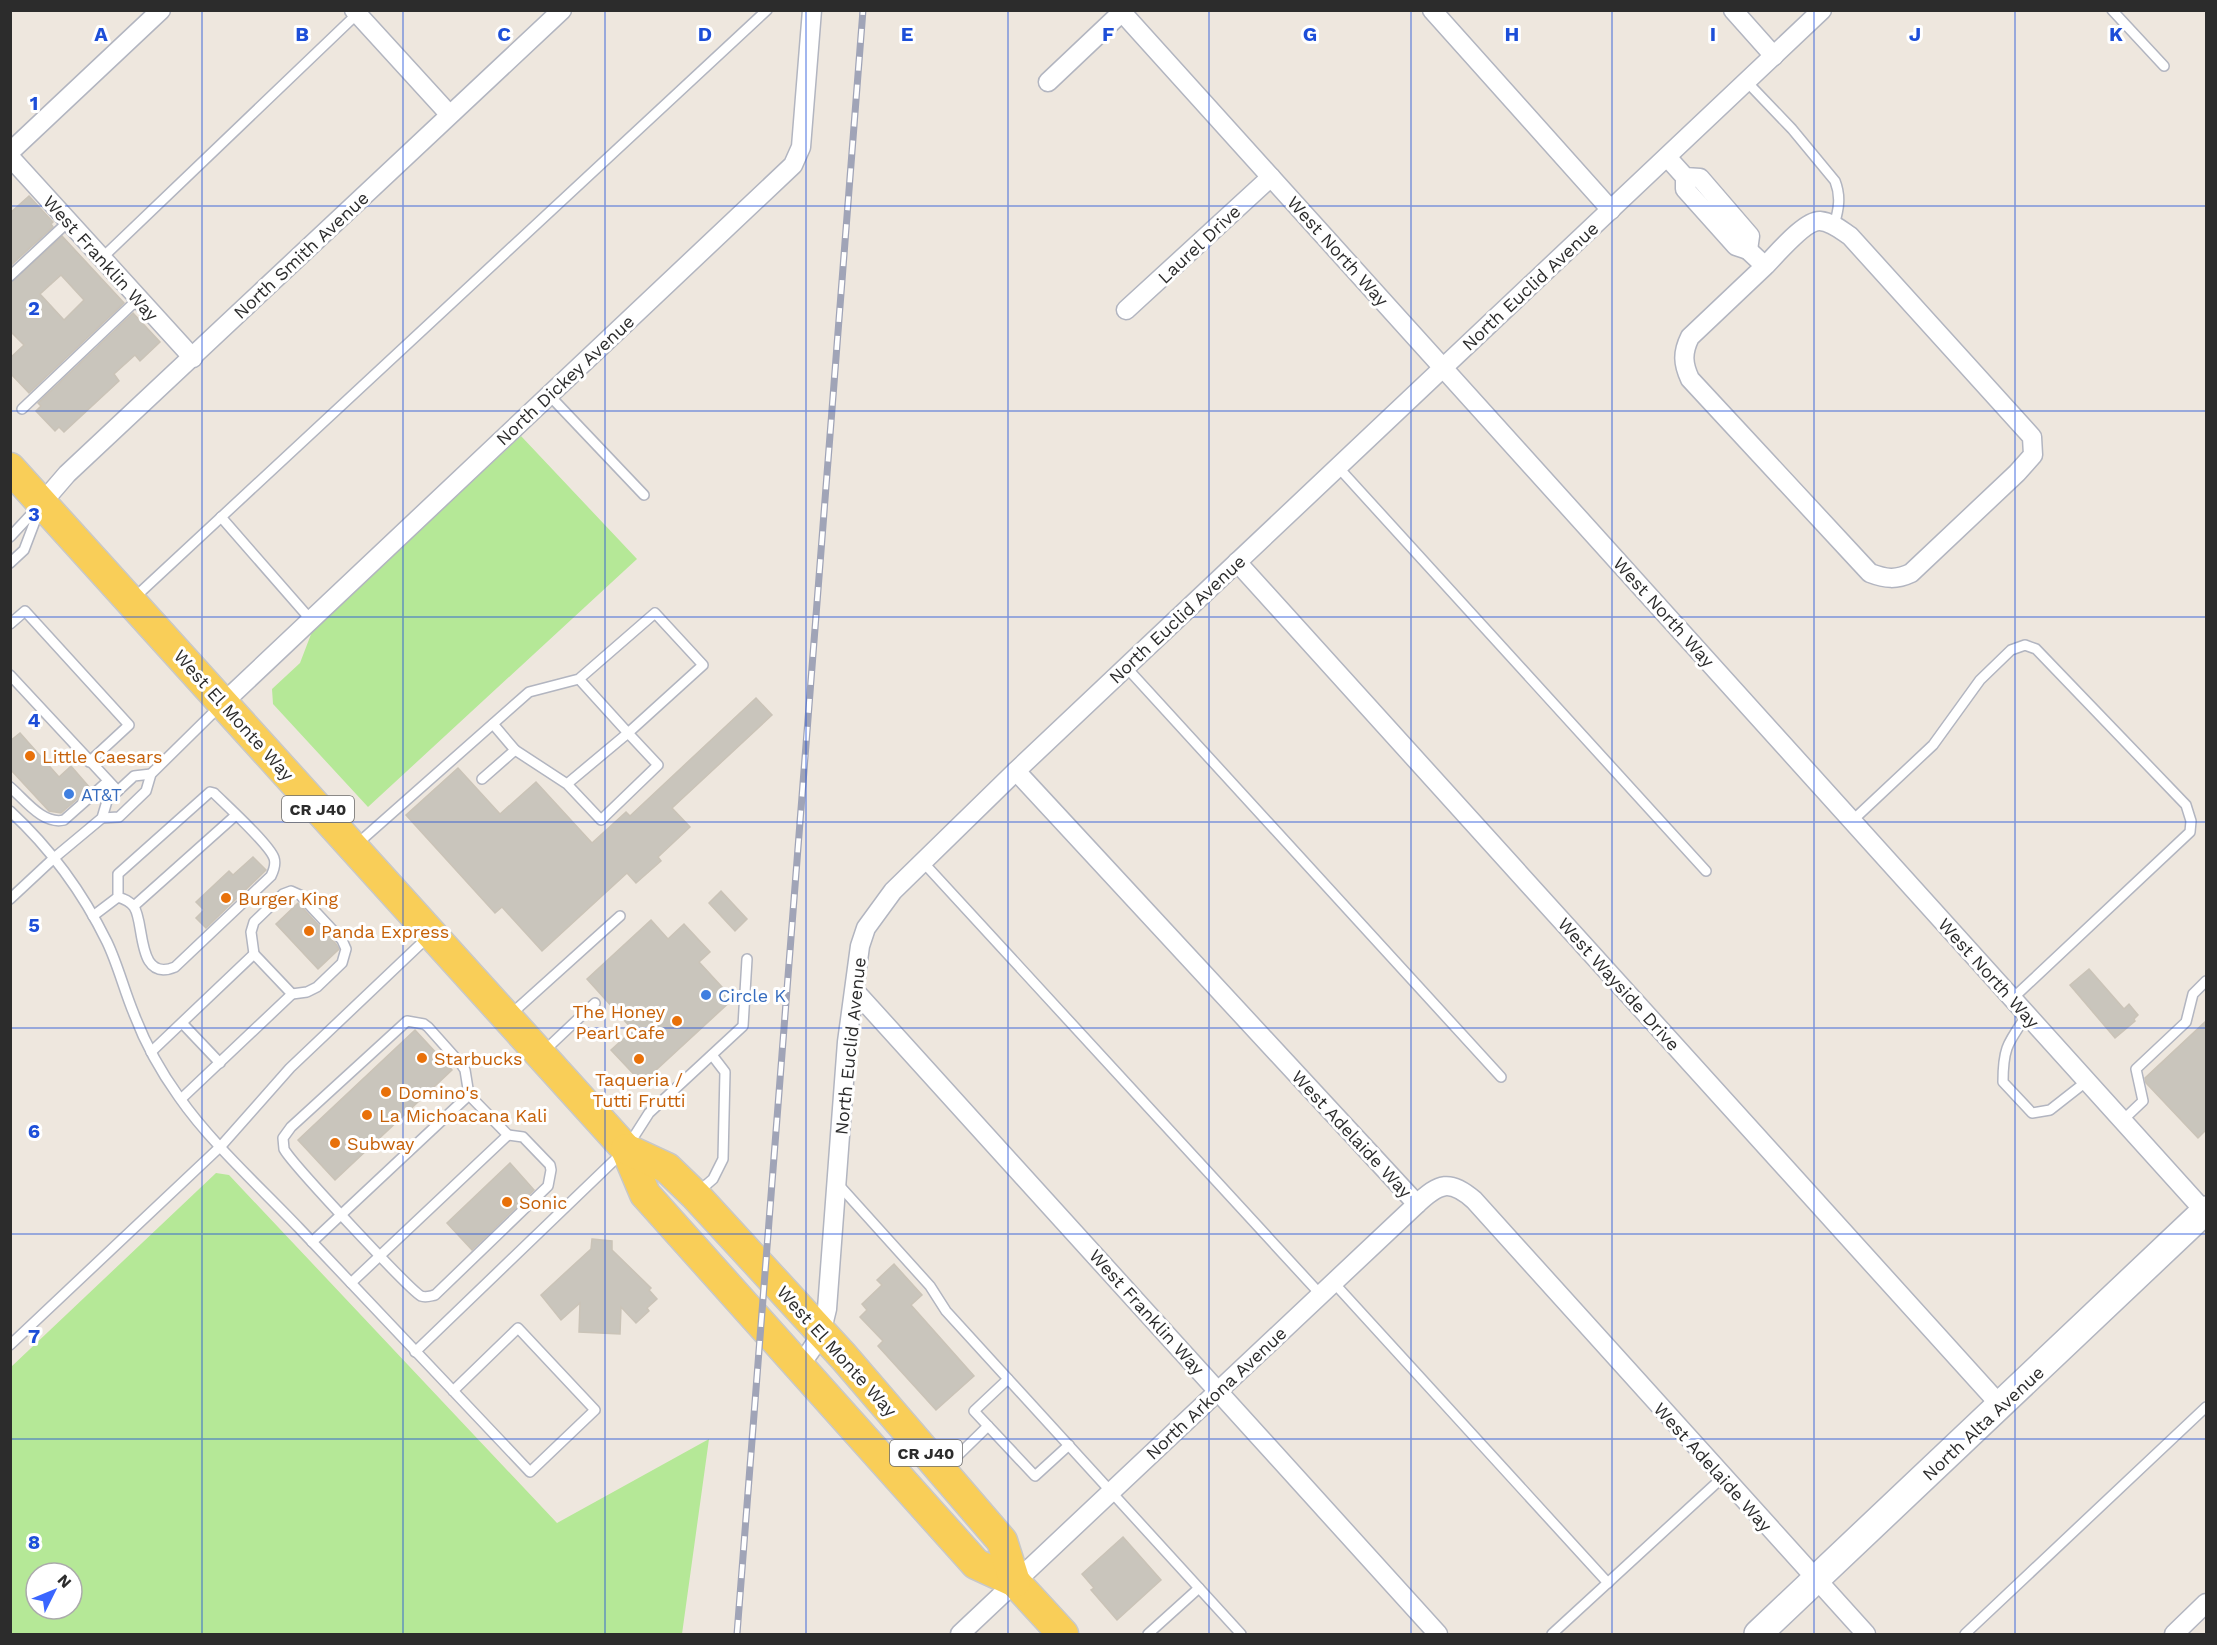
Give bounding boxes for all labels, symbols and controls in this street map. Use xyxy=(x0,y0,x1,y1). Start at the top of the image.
text: A xyxy=(94,22,108,46)
text: B xyxy=(295,22,309,46)
text: C xyxy=(497,22,511,46)
text: D xyxy=(698,22,712,46)
text: E xyxy=(901,22,913,46)
text: F xyxy=(1102,22,1114,46)
text: G xyxy=(1303,22,1317,46)
text: H xyxy=(1505,22,1519,46)
text: I xyxy=(1710,22,1716,46)
text: J xyxy=(1909,22,1921,46)
text: K xyxy=(2109,22,2123,46)
text: 1 xyxy=(30,91,38,115)
street label: North Smith Avenue xyxy=(229,187,373,323)
street label: West Franklin Way xyxy=(39,191,163,326)
street label: West North Way xyxy=(1283,192,1393,311)
street label: Laurel Drive xyxy=(1153,200,1245,288)
street label: North Euclid Avenue xyxy=(1458,217,1602,355)
text: 2 xyxy=(28,296,40,320)
street label: North Dickey Avenue xyxy=(492,311,638,449)
text: 3 xyxy=(28,502,40,526)
street label: North Euclid Avenue xyxy=(1105,550,1249,688)
street label: West North Way xyxy=(1609,553,1719,672)
street label: West El Monte Way xyxy=(170,645,299,785)
text: 4 xyxy=(28,708,41,732)
place label: Little Caesars xyxy=(42,746,163,767)
marker: Little Caesars xyxy=(23,749,37,763)
place label: AT&T xyxy=(81,784,122,805)
marker: AT&T xyxy=(62,787,76,801)
road number: CR J40 xyxy=(282,796,354,822)
place label: Burger King xyxy=(238,888,339,909)
marker: Burger King xyxy=(219,891,233,905)
text: 5 xyxy=(28,913,40,937)
street label: West Wayside Drive xyxy=(1554,913,1684,1055)
street label: West North Way xyxy=(1934,914,2044,1033)
place label: Panda Express xyxy=(321,921,449,942)
marker: Panda Express xyxy=(302,924,316,938)
street label: North Euclid Avenue xyxy=(830,956,870,1136)
place label: Circle K xyxy=(718,985,786,1006)
marker: Circle K xyxy=(699,988,713,1002)
place label: The Honey Pearl Cafe xyxy=(573,1001,666,1043)
marker: The Honey Pearl Cafe xyxy=(670,1014,684,1028)
place label: Starbucks xyxy=(434,1048,523,1069)
marker: Starbucks xyxy=(415,1051,429,1065)
marker: Taqueria / Tutti Frutti xyxy=(632,1052,646,1066)
street label: West Adelaide Way xyxy=(1288,1066,1417,1202)
place label: Taqueria / Tutti Frutti xyxy=(592,1069,686,1111)
place label: Domino's xyxy=(398,1082,479,1103)
marker: Domino's xyxy=(379,1085,393,1099)
place label: La Michoacana Kali xyxy=(379,1105,547,1126)
marker: La Michoacana Kali xyxy=(360,1108,374,1122)
text: 6 xyxy=(28,1119,40,1143)
place label: Subway xyxy=(347,1133,415,1154)
marker: Subway xyxy=(328,1136,342,1150)
place label: Sonic xyxy=(519,1192,567,1213)
marker: Sonic xyxy=(500,1195,514,1209)
street label: West Franklin Way xyxy=(1085,1245,1209,1380)
street label: West El Monte Way xyxy=(773,1281,902,1421)
street label: North Arkona Avenue xyxy=(1141,1322,1291,1464)
text: 7 xyxy=(28,1324,40,1348)
street label: North Alta Avenue xyxy=(1918,1361,2048,1485)
street label: West Adelaide Way xyxy=(1650,1398,1777,1536)
road number: CR J40 xyxy=(890,1440,962,1466)
text: 8 xyxy=(28,1530,40,1554)
north arrow xyxy=(24,1561,84,1621)
text: N xyxy=(54,1570,76,1592)

